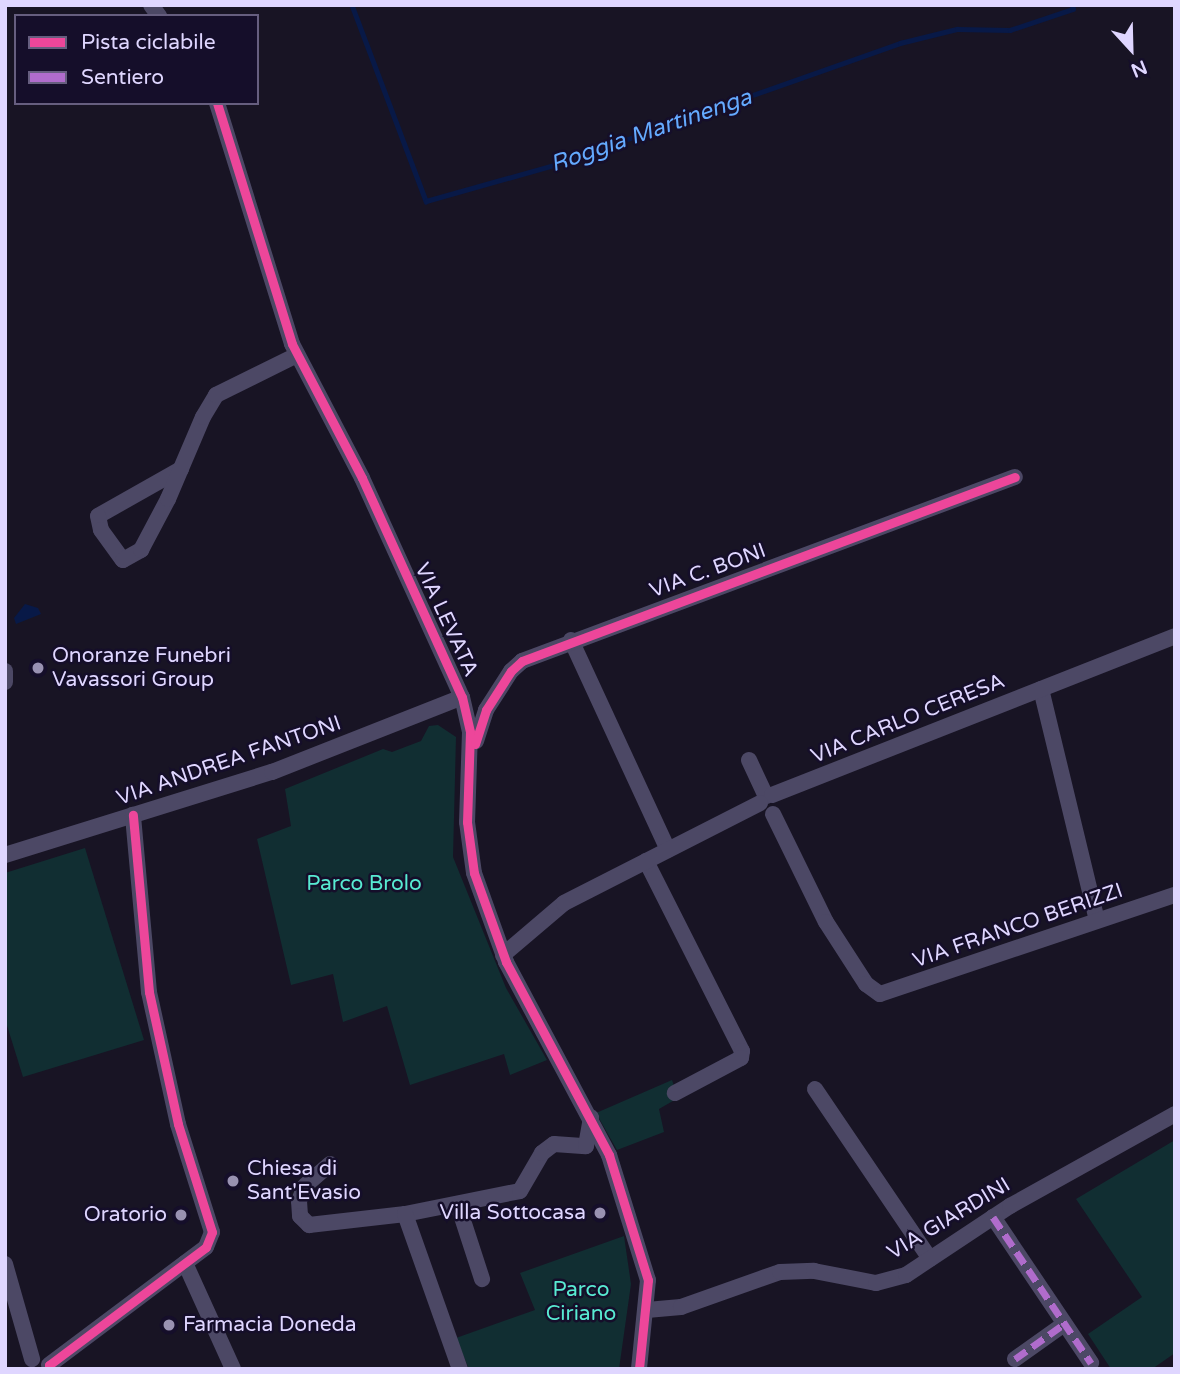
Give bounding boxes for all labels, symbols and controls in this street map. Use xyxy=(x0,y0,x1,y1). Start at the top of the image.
legend xyxy=(14,14,259,105)
north arrow xyxy=(1096,14,1166,84)
text: Pista ciclabile xyxy=(81,30,216,55)
text: N xyxy=(1128,55,1150,82)
text: Sentiero xyxy=(81,65,164,90)
water label: Roggia Martinenga xyxy=(547,84,755,178)
street label: VIA C. BONI xyxy=(647,538,769,604)
street label: VIA LEVATA xyxy=(409,559,483,681)
place label: Onoranze Funebri Vavassori Group xyxy=(52,643,231,693)
marker: Onoranze Funebri Vavassori Group xyxy=(30,660,46,676)
street label: VIA CARLO CERESA xyxy=(808,669,1008,769)
street label: VIA ANDREA FANTONI xyxy=(113,711,345,811)
park label: Parco Brolo xyxy=(306,871,422,897)
street label: VIA FRANCO BERIZZI xyxy=(910,878,1126,974)
place label: Chiesa di Sant'Evasio xyxy=(247,1156,361,1206)
street label: VIA GIARDINI xyxy=(883,1172,1015,1266)
marker: Chiesa di Sant'Evasio xyxy=(225,1173,241,1189)
place label: Villa Sottocasa xyxy=(440,1200,586,1226)
place label: Oratorio xyxy=(84,1202,167,1228)
marker: Villa Sottocasa xyxy=(592,1205,608,1221)
marker: Oratorio xyxy=(173,1207,189,1223)
park label: Parco Ciriano xyxy=(546,1277,616,1327)
place label: Farmacia Doneda xyxy=(183,1312,357,1338)
marker: Farmacia Doneda xyxy=(161,1317,177,1333)

